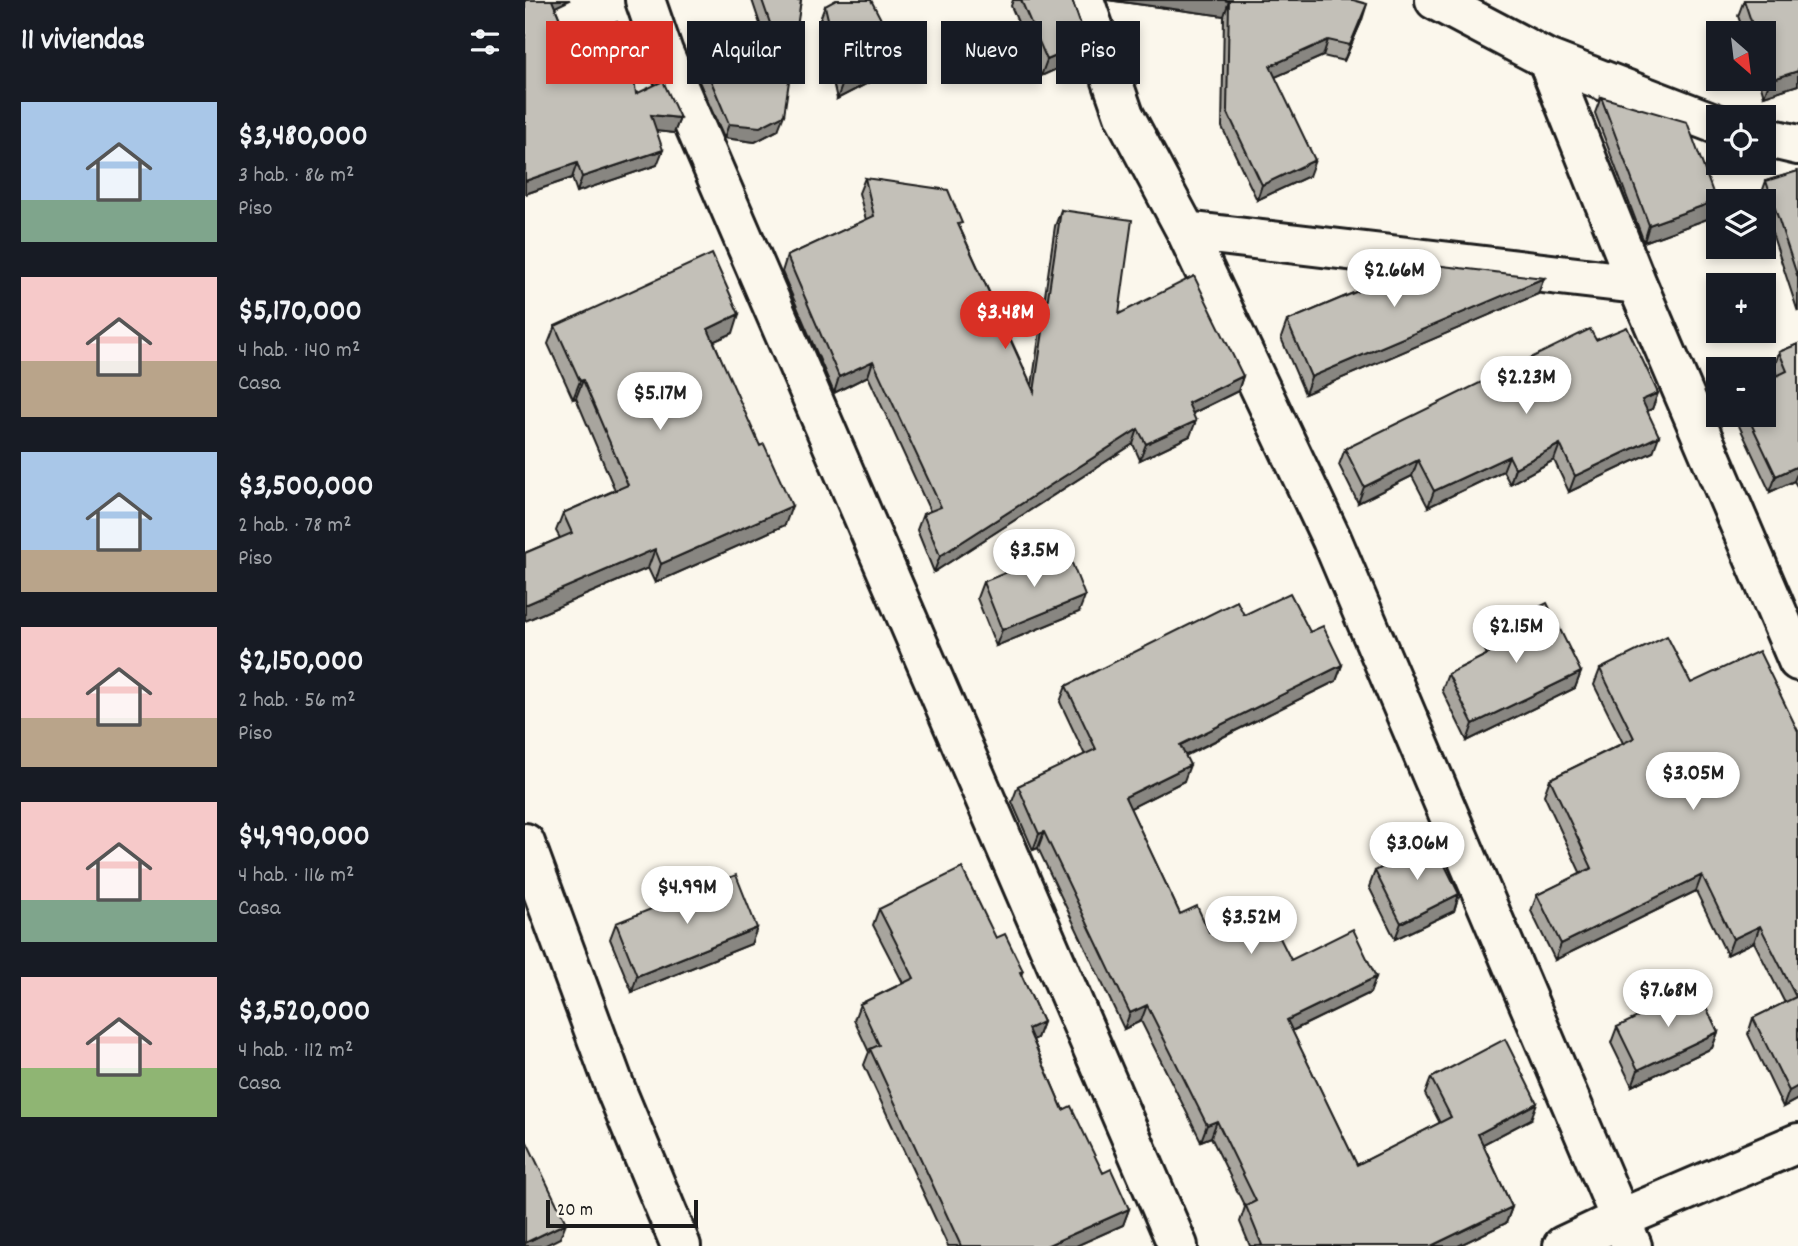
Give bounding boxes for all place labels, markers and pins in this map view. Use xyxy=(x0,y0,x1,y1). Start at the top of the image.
pin: $2.66M xyxy=(1337,250,1451,309)
pin: $3.48M xyxy=(948,292,1062,351)
pin: $2.23M xyxy=(1469,356,1583,416)
pin: $5.17M xyxy=(603,372,717,432)
pin: $3.5M xyxy=(985,530,1083,589)
pin: $2.15M xyxy=(1459,606,1573,665)
pin: $3.05M xyxy=(1636,752,1750,812)
pin: $3.06M xyxy=(1360,822,1474,882)
pin: $4.99M xyxy=(630,866,744,926)
pin: $3.52M xyxy=(1194,897,1308,956)
pin: $7.68M xyxy=(1611,970,1725,1029)

